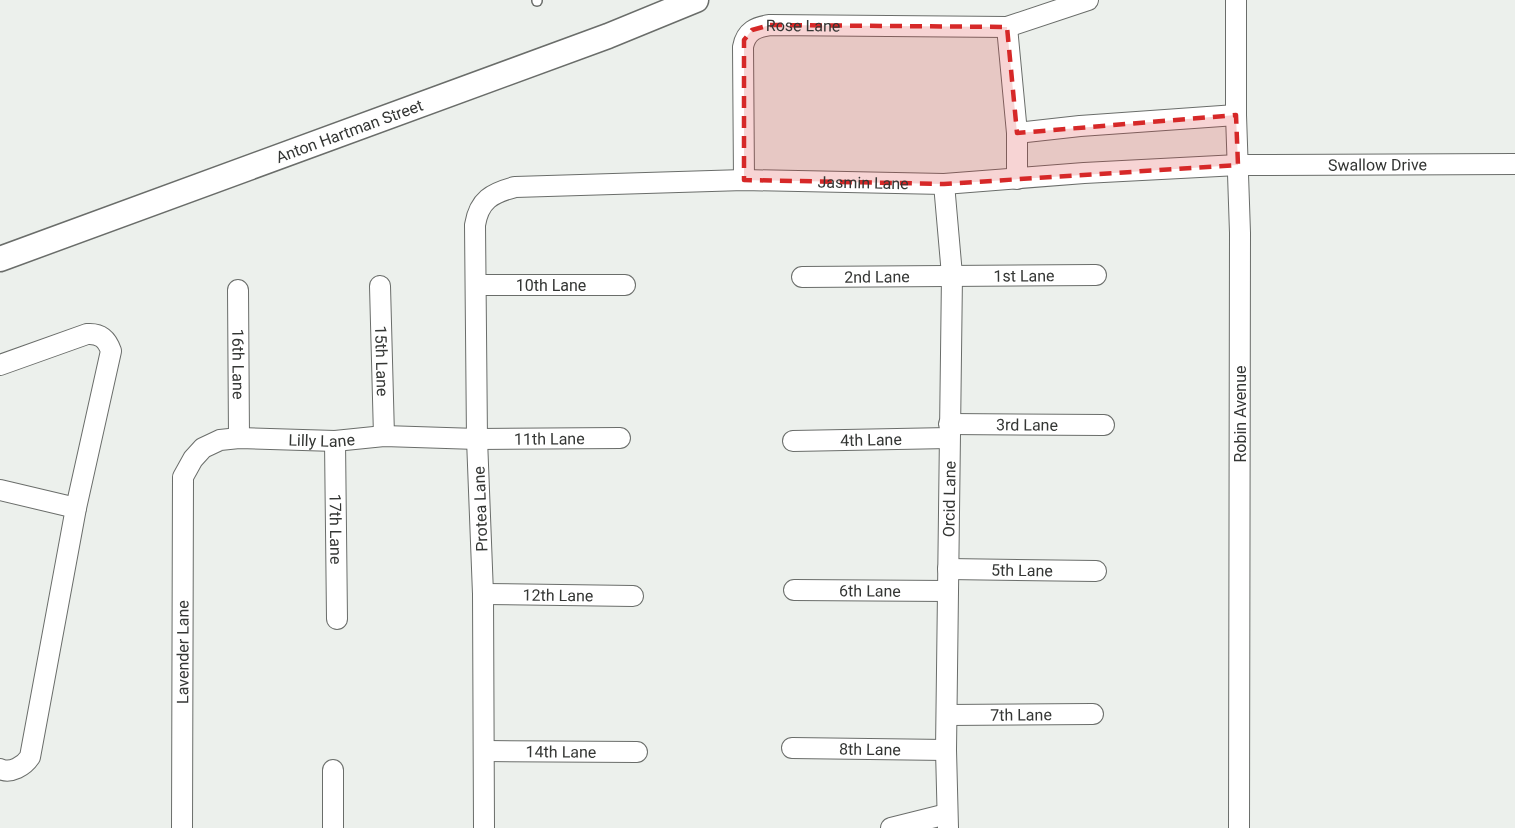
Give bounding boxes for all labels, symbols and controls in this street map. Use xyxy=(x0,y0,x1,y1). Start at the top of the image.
street label: Rose Lane xyxy=(766,16,840,36)
street label: Anton Hartman Street xyxy=(273,96,426,167)
street label: Swallow Drive xyxy=(1328,155,1427,175)
street label: Jasmin Lane xyxy=(817,172,909,193)
street label: 1st Lane xyxy=(993,266,1055,286)
street label: 2nd Lane xyxy=(844,267,910,287)
street label: 10th Lane xyxy=(516,276,586,295)
street label: 15th Lane xyxy=(371,325,392,397)
street label: 16th Lane xyxy=(228,329,248,399)
street label: Robin Avenue xyxy=(1231,366,1250,462)
street label: 3rd Lane xyxy=(996,415,1058,435)
street label: 11th Lane xyxy=(514,429,585,449)
street label: Lilly Lane xyxy=(288,430,356,451)
street label: 4th Lane xyxy=(840,430,902,450)
street label: Orcid Lane xyxy=(939,461,960,537)
street label: Protea Lane xyxy=(470,466,491,552)
street label: 17th Lane xyxy=(326,494,345,564)
street label: 5th Lane xyxy=(991,561,1053,580)
street label: 6th Lane xyxy=(839,581,901,601)
street label: 12th Lane xyxy=(523,586,593,605)
street label: Lavender Lane xyxy=(173,600,193,704)
street label: 7th Lane xyxy=(990,705,1052,725)
street label: 8th Lane xyxy=(839,740,901,759)
street label: 14th Lane xyxy=(526,742,596,762)

